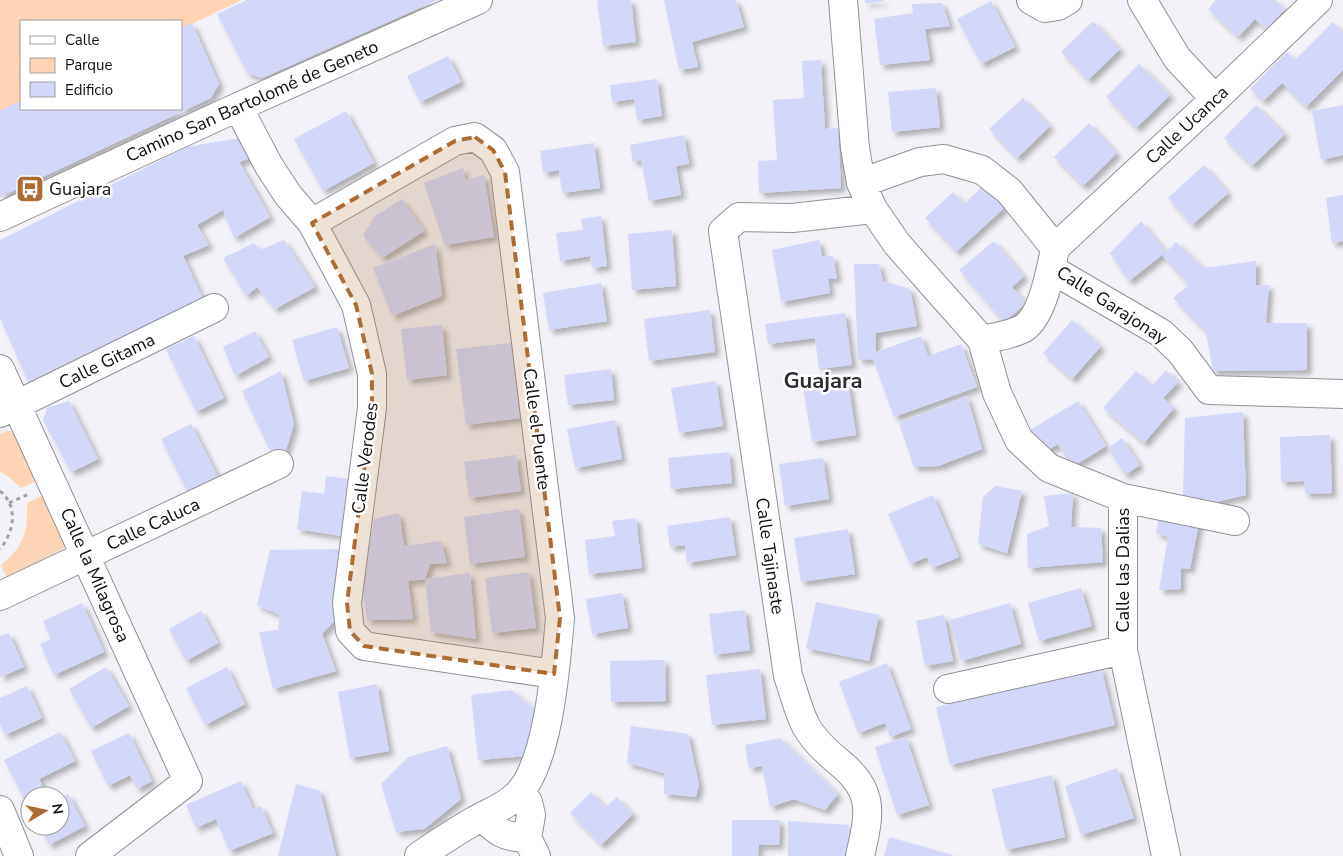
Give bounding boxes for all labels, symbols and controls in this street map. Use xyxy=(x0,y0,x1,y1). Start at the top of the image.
legend xyxy=(20,20,182,110)
text: Calle xyxy=(65,30,100,50)
street label: Camino San Bartolomé de Geneto xyxy=(122,34,382,168)
text: Parque xyxy=(65,55,113,75)
text: Edificio xyxy=(65,80,113,100)
street label: Calle Ucanca xyxy=(1140,80,1234,170)
bus stop icon: Guajara xyxy=(15,174,45,204)
place label: Guajara xyxy=(49,177,111,201)
street label: Calle Garajonay xyxy=(1052,260,1173,350)
street label: Calle Gitama xyxy=(55,327,159,395)
district label: Guajara xyxy=(783,366,863,396)
street label: Calle el Puente xyxy=(518,367,556,491)
street label: Calle Verodes xyxy=(346,401,384,515)
street label: Calle Caluca xyxy=(102,492,204,556)
street label: Calle Tajinaste xyxy=(750,496,790,616)
street label: Calle la Milagrosa xyxy=(55,504,135,646)
street label: Calle las Dalias xyxy=(1111,508,1135,632)
north arrow xyxy=(20,786,70,836)
text: N xyxy=(47,802,68,816)

